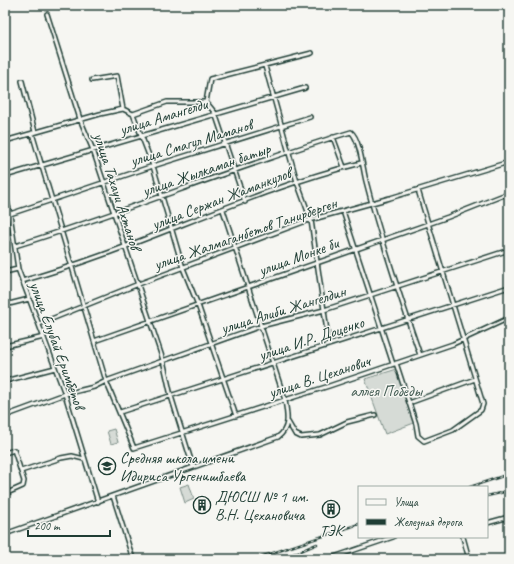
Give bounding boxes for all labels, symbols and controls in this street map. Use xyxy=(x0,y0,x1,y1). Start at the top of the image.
street label: улица Амангелди xyxy=(116,94,211,140)
street label: улица Смагул Маманов xyxy=(127,114,258,171)
street label: улица Тахауи Ахтанов xyxy=(88,129,147,256)
street label: улица Жылкаман батыр xyxy=(139,138,274,202)
street label: улица Сержан Жаманкулов xyxy=(148,162,298,235)
street label: улица Жалмаганбетов Танирберген xyxy=(150,193,341,275)
street label: улица Монке би xyxy=(255,233,342,281)
street label: улица Елубай Еримбетов xyxy=(24,278,91,415)
street label: улица Алиби Жангелдин xyxy=(217,281,349,339)
street label: улица И.Р. Доценко xyxy=(255,312,368,366)
street label: улица В. Цеханович xyxy=(265,351,374,403)
park label: аллея Победы xyxy=(350,381,423,401)
place label: Средняя школа имени Идириса Ургенишбаева xyxy=(120,448,247,486)
school or university icon: Средняя школа имени Идириса Ургенишбаева xyxy=(97,456,117,476)
legend xyxy=(358,486,488,538)
place label: ДЮСШ № 1 им. В.Н. Цехановича xyxy=(215,487,309,525)
text: Улица xyxy=(394,494,419,510)
building icon: ДЮСШ № 1 им. В.Н. Цехановича xyxy=(192,495,212,515)
building icon: ТЭК xyxy=(321,499,341,519)
scale bar xyxy=(28,512,110,538)
text: Железная дорога xyxy=(394,514,463,530)
text: 200 m xyxy=(34,518,61,534)
place label: ТЭК xyxy=(320,521,345,541)

